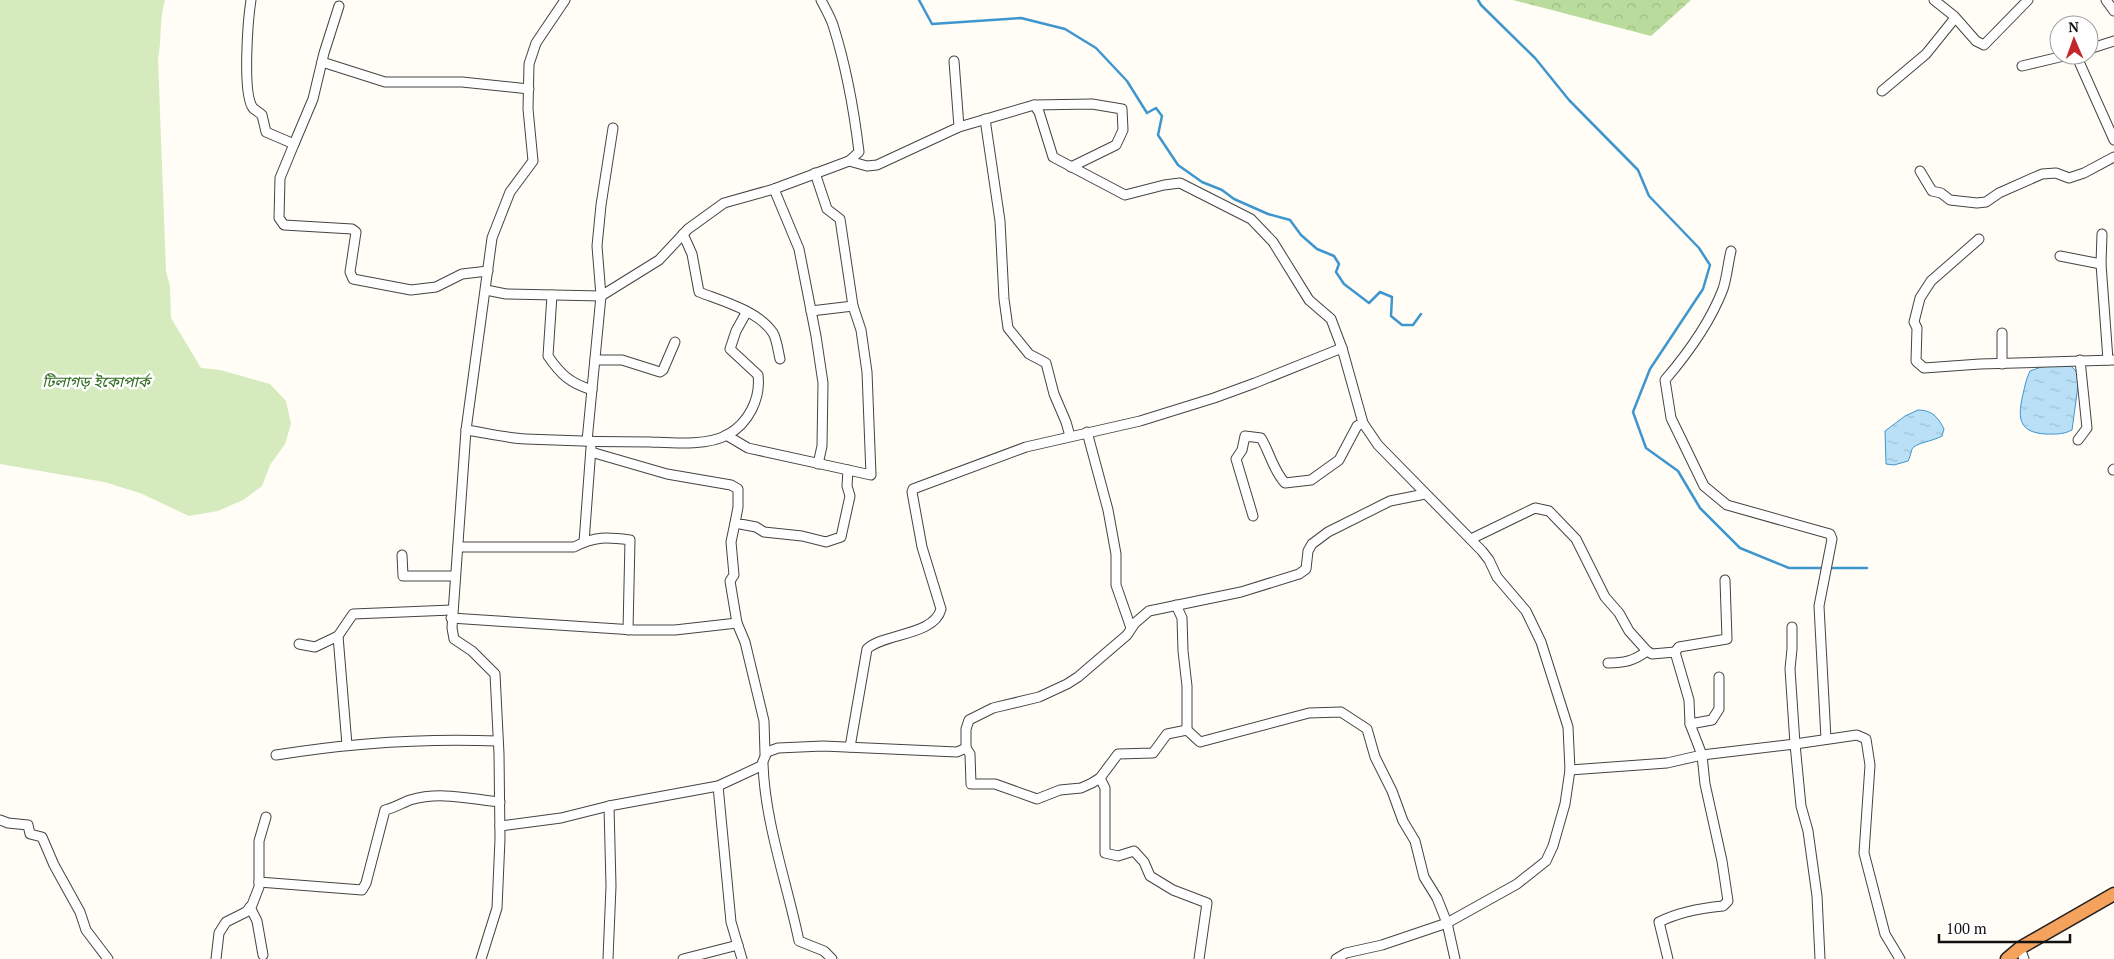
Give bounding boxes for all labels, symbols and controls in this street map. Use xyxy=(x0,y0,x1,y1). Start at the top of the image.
north arrow xyxy=(2049,15,2099,65)
text: N xyxy=(2068,17,2080,36)
park label: টিলাগড় ইকোপার্ক xyxy=(42,371,153,391)
scale bar xyxy=(1939,912,2070,944)
text: 100 m xyxy=(1946,918,1987,938)

